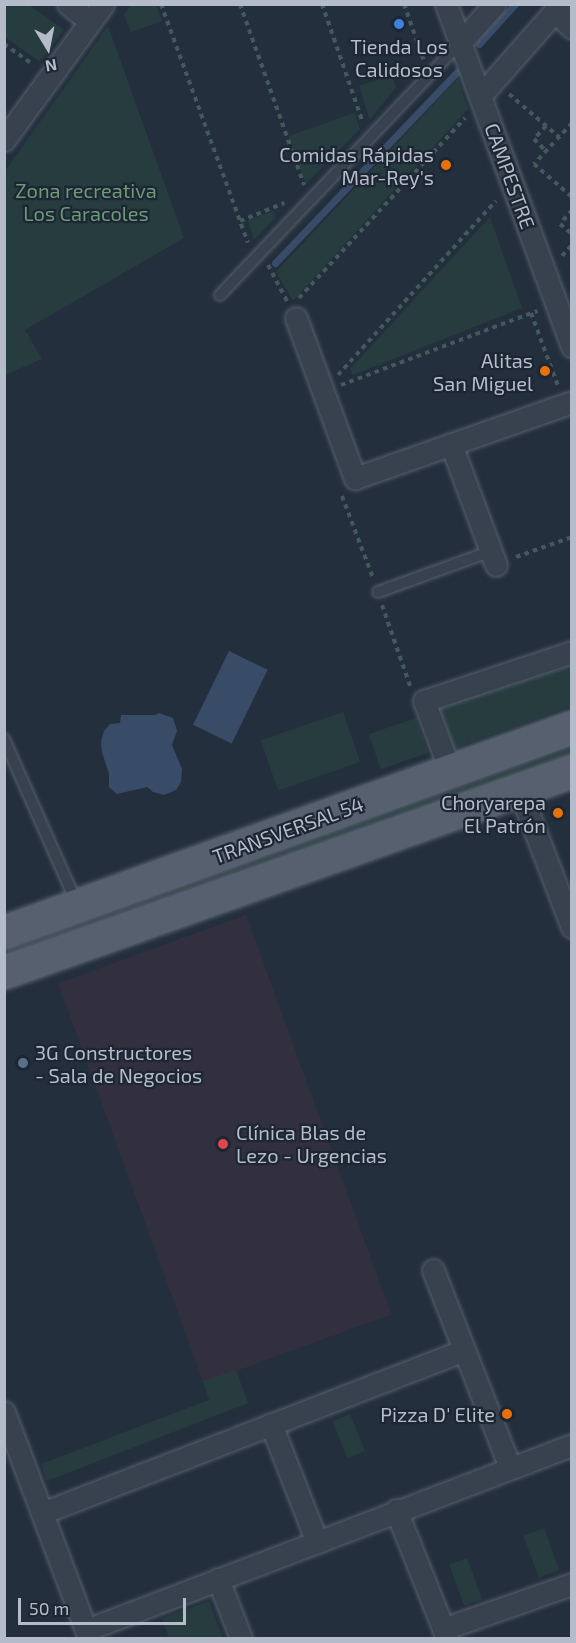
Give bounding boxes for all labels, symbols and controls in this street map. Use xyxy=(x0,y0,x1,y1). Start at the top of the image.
marker: Tienda Los Calidosos xyxy=(392,17,406,31)
north arrow xyxy=(18,18,78,78)
place label: Tienda Los Calidosos xyxy=(350,34,448,81)
text: N xyxy=(44,56,59,77)
street label: CAMPESTRE xyxy=(480,120,540,232)
place label: Comidas Rápidas Mar-Rey's xyxy=(279,142,434,189)
marker: Comidas Rápidas Mar-Rey's xyxy=(439,158,453,172)
park label: Zona recreativa Los Caracoles xyxy=(15,178,157,225)
place label: Alitas San Miguel xyxy=(433,348,533,395)
marker: Alitas San Miguel xyxy=(538,364,552,378)
place label: Choryarepa El Patrón xyxy=(441,790,546,837)
street label: TRANSVERSAL 54 xyxy=(209,792,367,868)
marker: Choryarepa El Patrón xyxy=(551,806,565,820)
place label: 3G Constructores - Sala de Negocios xyxy=(35,1040,202,1087)
marker: 3G Constructores - Sala de Negocios xyxy=(16,1056,30,1070)
place label: Clínica Blas de Lezo - Urgencias xyxy=(236,1120,387,1167)
marker: Clínica Blas de Lezo - Urgencias xyxy=(214,1135,232,1153)
place label: Pizza D' Elite xyxy=(380,1402,495,1426)
marker: Pizza D' Elite xyxy=(500,1407,514,1421)
scale bar xyxy=(21,1586,189,1624)
text: 50 m xyxy=(29,1597,69,1619)

